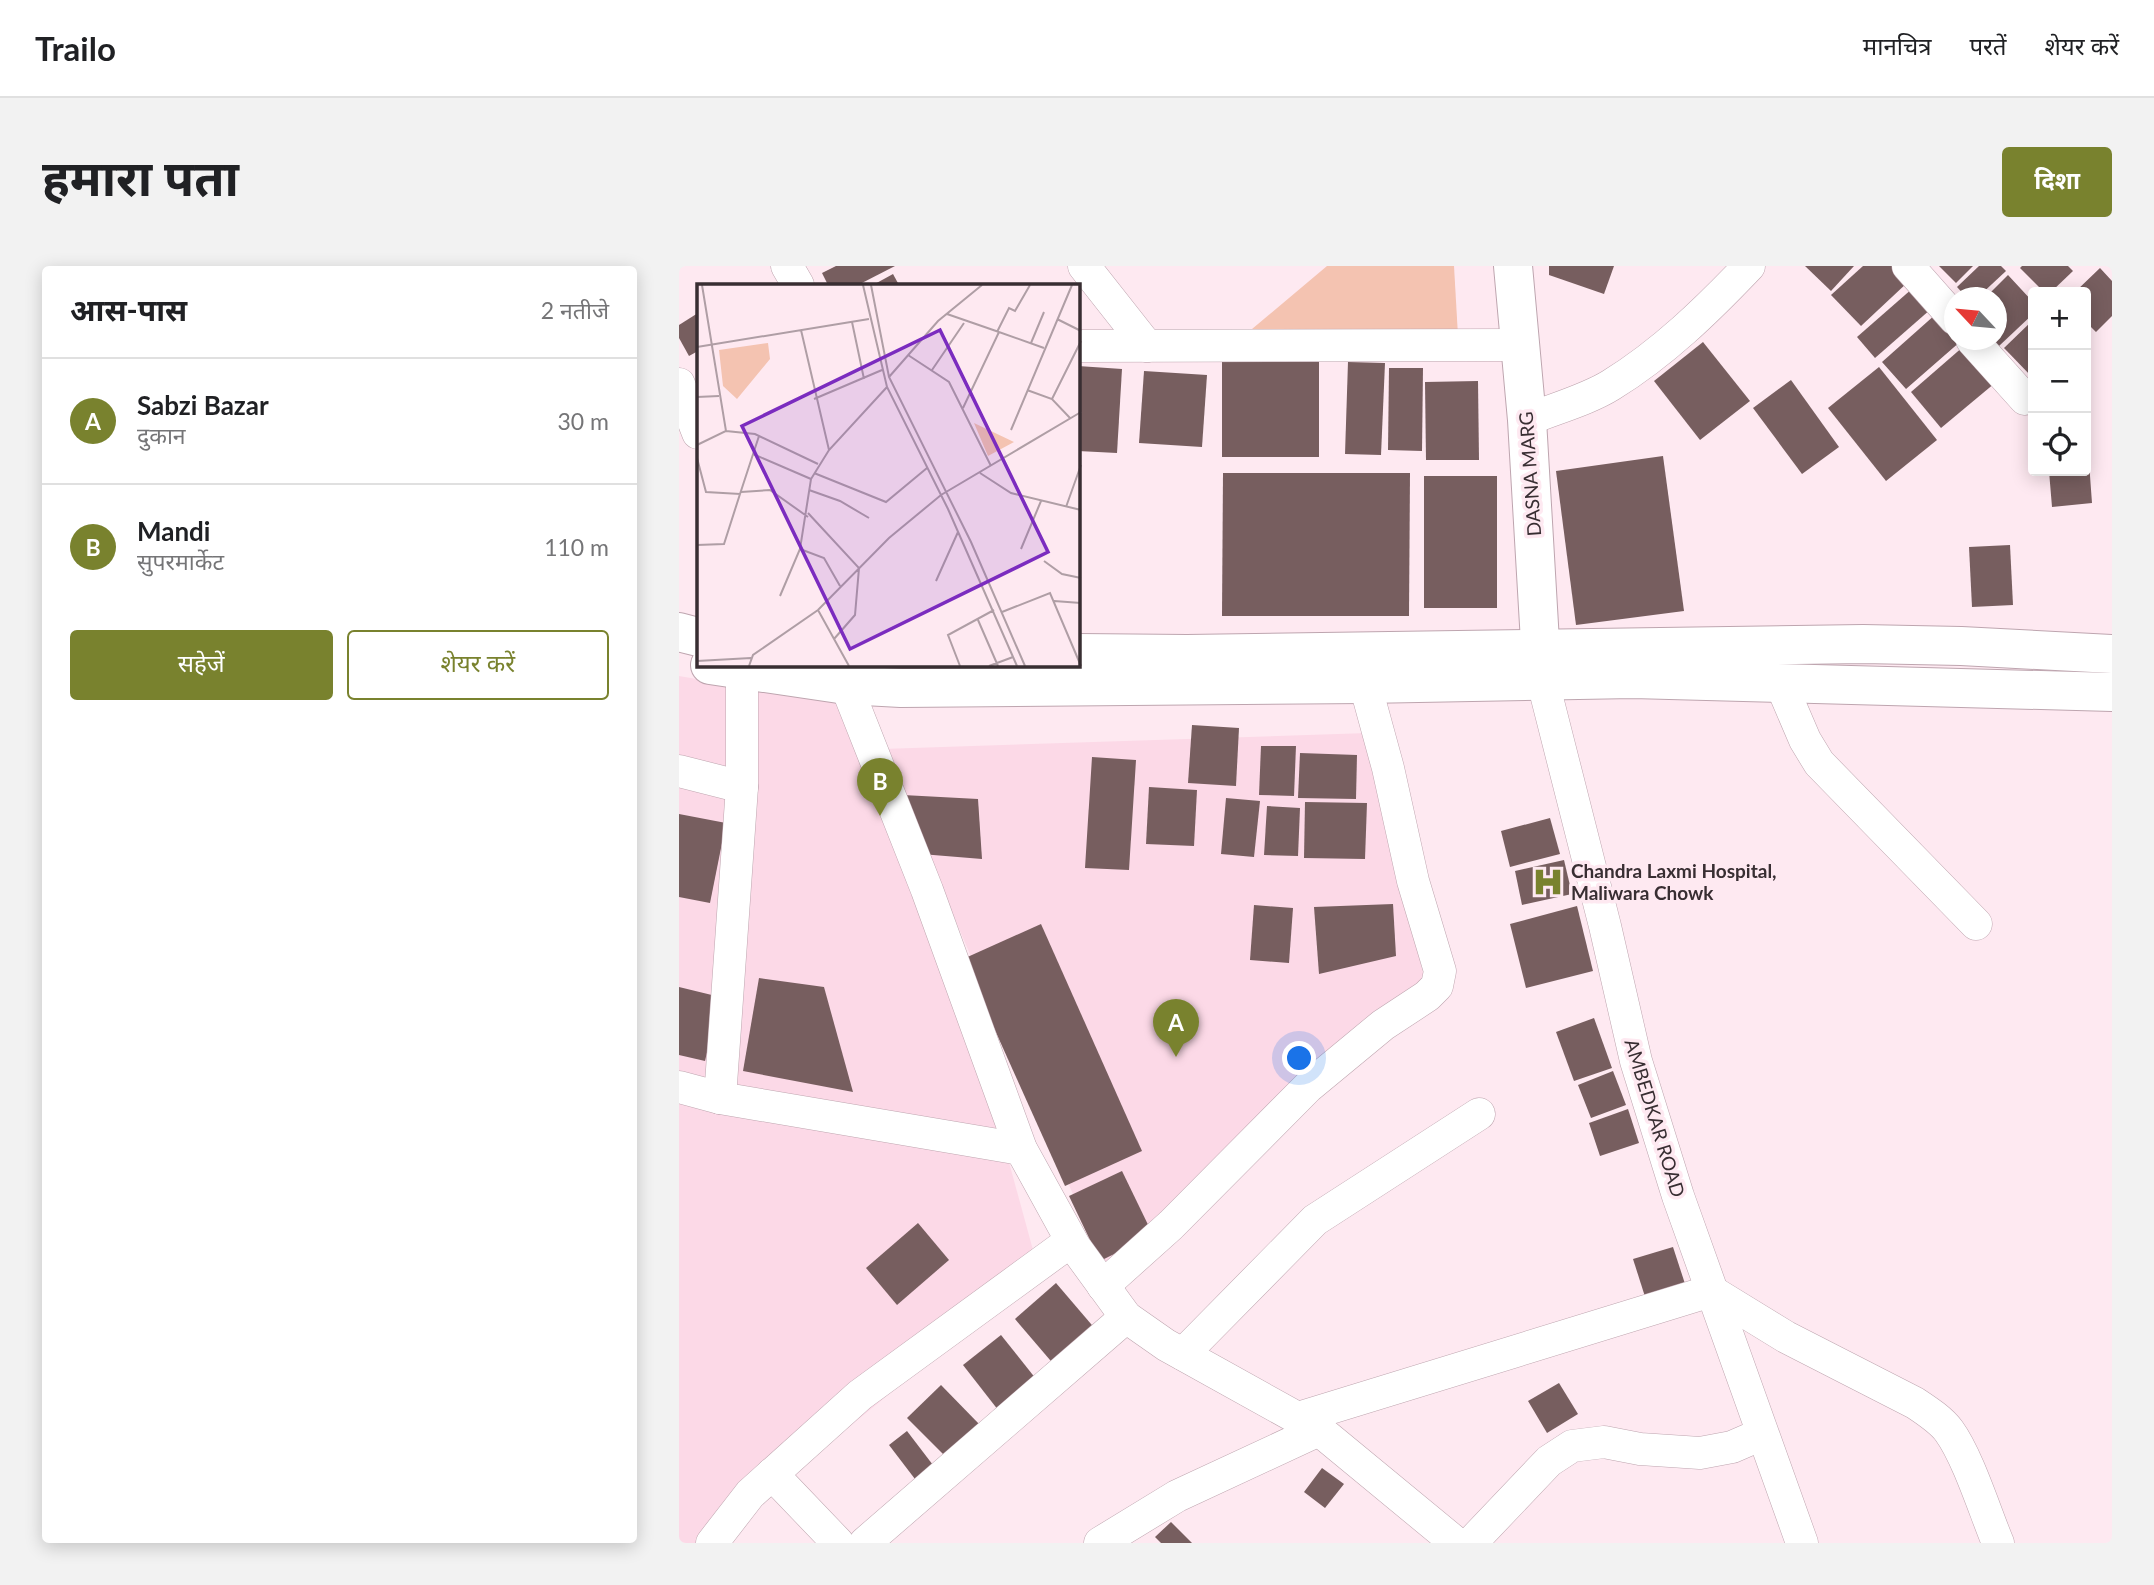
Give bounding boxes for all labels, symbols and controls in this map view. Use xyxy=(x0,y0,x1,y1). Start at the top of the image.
text: Trailo xyxy=(35,28,116,68)
text: मानचित्र xyxy=(1863,31,1931,60)
text: परतें xyxy=(1969,31,2007,60)
text: शेयर करें xyxy=(2045,31,2119,60)
button: दिशा xyxy=(2002,147,2112,217)
text: हमारा पता xyxy=(42,148,239,206)
inset map xyxy=(697,284,1080,667)
north arrow xyxy=(1944,287,2007,350)
map controls xyxy=(2028,287,2091,476)
button: + xyxy=(2028,287,2091,350)
text: आस-पास xyxy=(70,291,187,327)
text: 2 नतीजे xyxy=(541,296,609,324)
button: − xyxy=(2028,350,2091,413)
text: Sabzi Bazar xyxy=(137,389,269,421)
text: A xyxy=(85,407,101,435)
text: 30 m xyxy=(558,407,609,435)
street label: DASNA MARG xyxy=(1514,411,1545,537)
button: locate xyxy=(2028,413,2091,476)
text: दुकान xyxy=(137,421,186,449)
text: Mandi xyxy=(137,515,210,547)
text: B xyxy=(85,533,101,561)
text: 110 m xyxy=(544,533,609,561)
text: सुपरमार्केट xyxy=(137,547,224,575)
button: सहेजें xyxy=(70,630,333,700)
button: शेयर करें xyxy=(347,630,609,700)
pin: B xyxy=(857,758,903,816)
place label: Chandra Laxmi Hospital, Maliwara Chowk xyxy=(1571,859,1777,904)
hospital icon: Chandra Laxmi Hospital, Maliwara Chowk xyxy=(1531,865,1565,899)
pin: A xyxy=(1153,999,1199,1057)
street label: AMBEDKAR ROAD xyxy=(1620,1036,1691,1200)
your location xyxy=(1282,1041,1316,1075)

